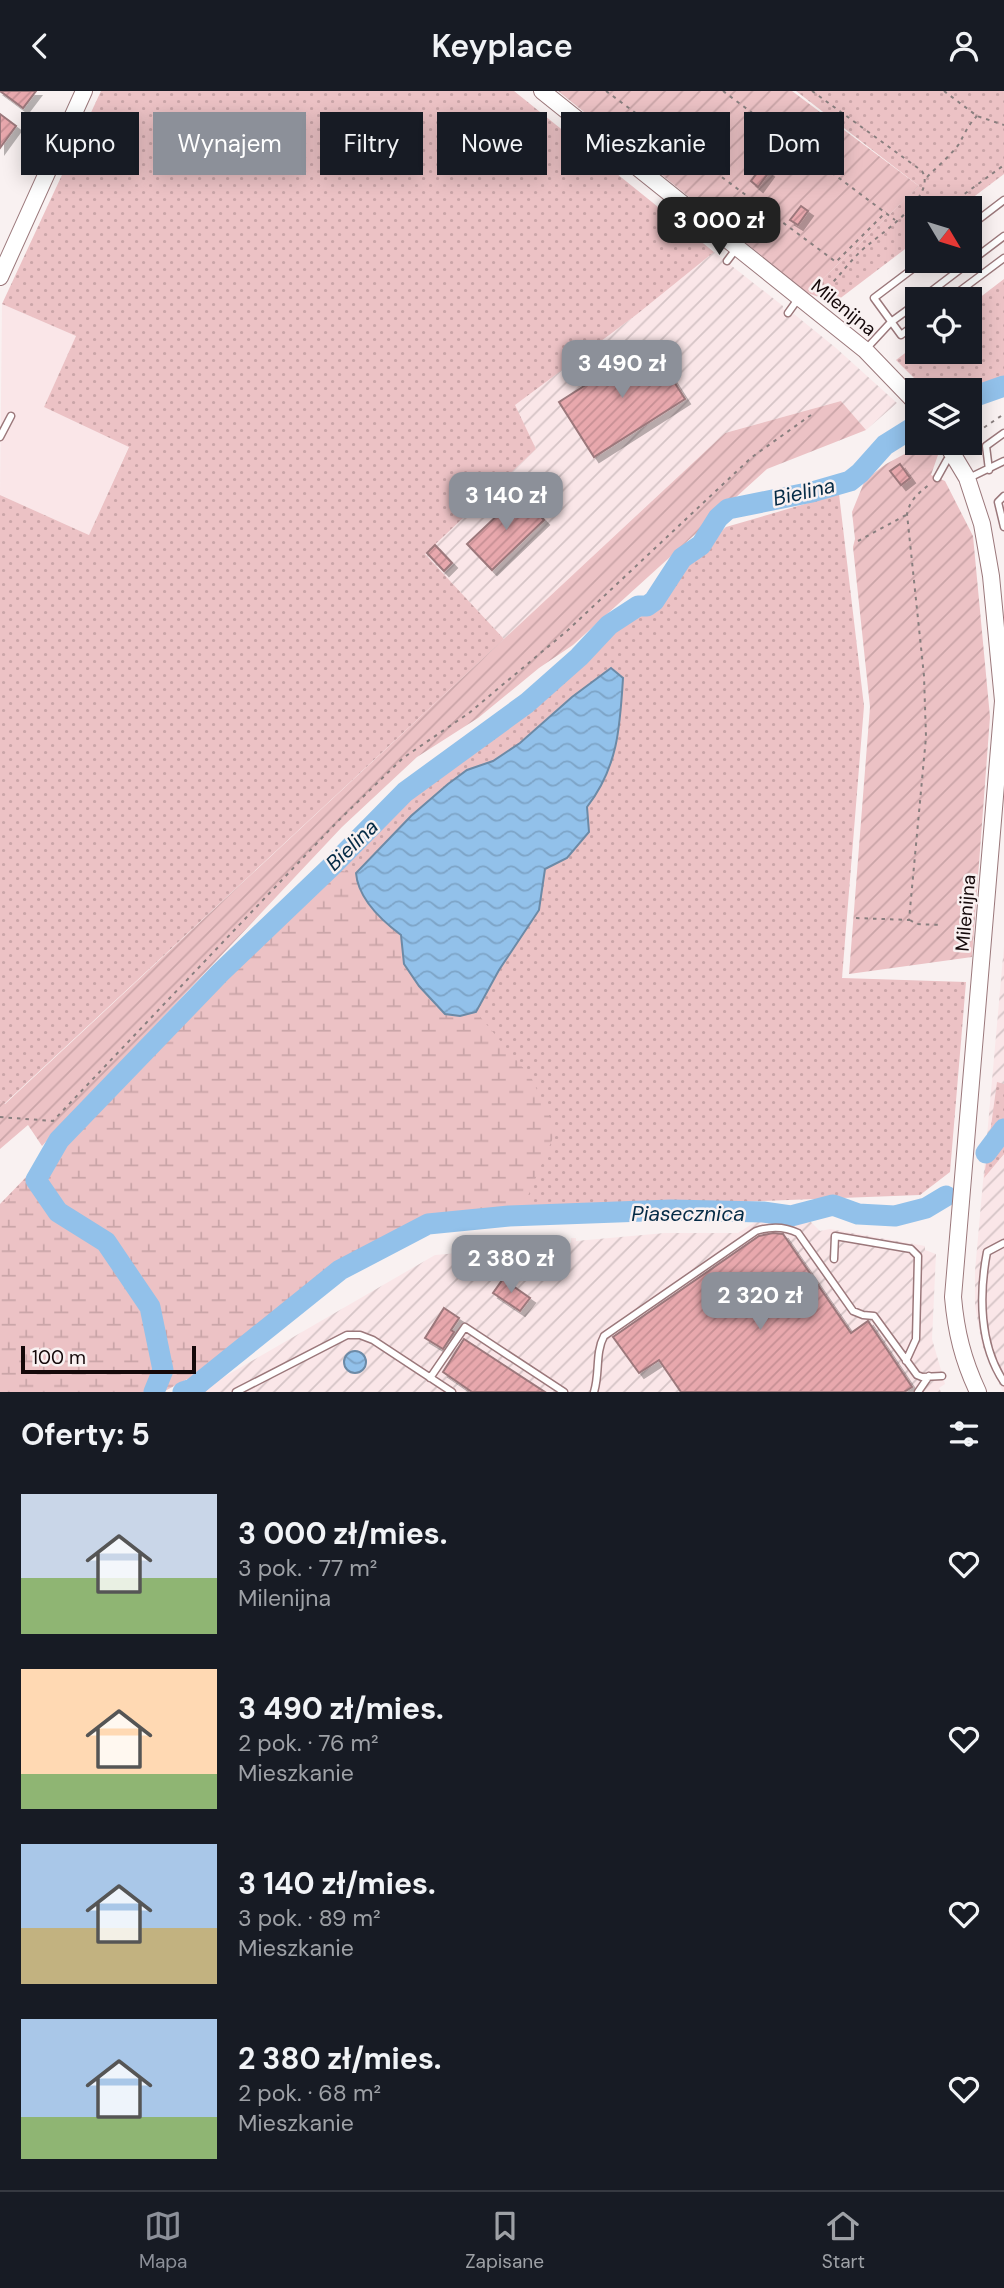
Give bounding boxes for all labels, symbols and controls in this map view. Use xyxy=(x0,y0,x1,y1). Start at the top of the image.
text: Keyplace xyxy=(431,25,573,67)
icon: back xyxy=(21,27,59,65)
icon: person xyxy=(945,27,983,65)
chip: Kupno xyxy=(21,112,139,175)
chip: Wynajem xyxy=(153,112,306,175)
chip: Filtry xyxy=(320,112,423,175)
chip: Nowe xyxy=(437,112,547,175)
chip: Mieszkanie xyxy=(561,112,730,175)
chip: Dom xyxy=(744,112,844,175)
north arrow xyxy=(905,196,982,273)
map controls xyxy=(905,196,982,455)
pin: 3 000 zł xyxy=(647,197,791,257)
text: 3 000 zł xyxy=(673,205,765,235)
street label: Milenijna xyxy=(806,273,881,341)
button: locate xyxy=(905,287,982,364)
pin: 3 490 zł xyxy=(550,341,694,400)
text: 3 490 zł xyxy=(578,348,666,378)
button: layers xyxy=(905,378,982,455)
water label: Bielina xyxy=(770,471,838,513)
pin: 3 140 zł xyxy=(434,473,578,532)
text: 3 140 zł xyxy=(465,480,547,510)
water label: Bielina xyxy=(320,813,384,877)
street label: Milenijna xyxy=(950,874,981,952)
water label: Piasecznica xyxy=(631,1200,745,1228)
pin: 2 380 zł xyxy=(439,1235,583,1295)
text: 2 380 zł xyxy=(468,1243,554,1273)
pin: 2 320 zł xyxy=(688,1273,832,1332)
text: 2 320 zł xyxy=(717,1280,803,1310)
scale bar xyxy=(21,1343,196,1375)
text: 100 m xyxy=(32,1345,86,1370)
text: Oferty: 5 xyxy=(21,1415,150,1454)
icon: filters xyxy=(945,1415,983,1453)
text: 3 000 zł/mies. xyxy=(238,1514,447,1553)
icon: home xyxy=(77,1522,161,1606)
icon: heart xyxy=(945,1545,983,1583)
text: 3 pok. · 77 m² xyxy=(238,1553,377,1583)
text: Milenijna xyxy=(238,1583,331,1613)
text: 3 490 zł/mies. xyxy=(238,1689,444,1728)
icon: home xyxy=(77,1697,161,1781)
icon: heart xyxy=(945,1720,983,1758)
text: 2 pok. · 76 m² xyxy=(238,1728,379,1758)
text: Mieszkanie xyxy=(238,1758,354,1788)
text: 3 140 zł/mies. xyxy=(238,1864,436,1903)
icon: home xyxy=(77,1872,161,1956)
icon: heart xyxy=(945,1895,983,1933)
text: 3 pok. · 89 m² xyxy=(238,1903,381,1933)
text: Mieszkanie xyxy=(238,1933,354,1963)
text: 2 380 zł/mies. xyxy=(238,2039,441,2078)
icon: home xyxy=(77,2047,161,2131)
icon: heart xyxy=(945,2070,983,2108)
text: 2 pok. · 68 m² xyxy=(238,2078,381,2108)
text: Mieszkanie xyxy=(238,2108,354,2138)
tab: Mapa xyxy=(139,2207,187,2274)
tab: Zapisane xyxy=(465,2207,544,2274)
tab: Start xyxy=(822,2207,865,2274)

